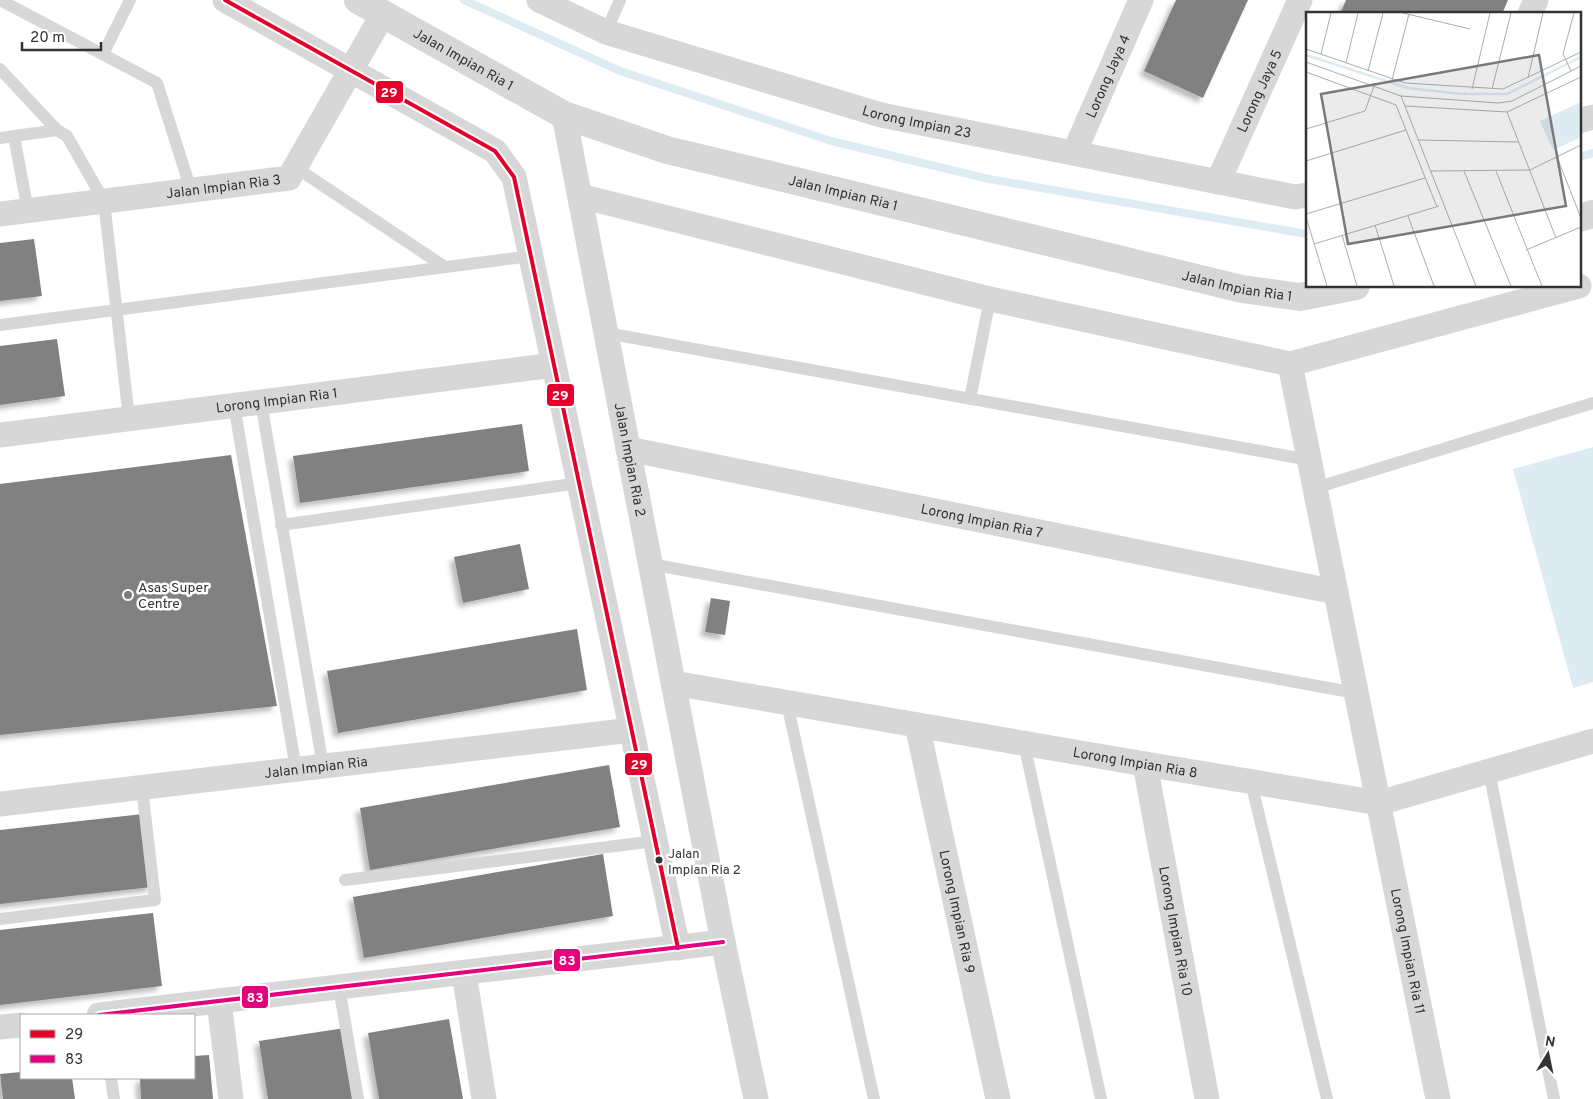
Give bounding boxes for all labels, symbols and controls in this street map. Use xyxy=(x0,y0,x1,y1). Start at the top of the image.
inset map xyxy=(1306,12,1580,288)
scale bar xyxy=(22,20,101,52)
street label: Jalan Impian Ria 1 xyxy=(410,25,516,95)
text: 20 m xyxy=(30,29,65,48)
street label: Lorong Jaya 4 xyxy=(1083,32,1135,121)
street label: Lorong Jaya 5 xyxy=(1234,47,1287,136)
line badge: 29 xyxy=(375,80,404,104)
text: 29 xyxy=(380,85,398,102)
street label: Lorong Impian 23 xyxy=(860,103,973,143)
street label: Jalan Impian Ria 3 xyxy=(165,172,282,203)
street label: Jalan Impian Ria 1 xyxy=(786,173,900,216)
street label: Jalan Impian Ria 1 xyxy=(1180,268,1293,306)
line badge: 29 xyxy=(546,383,575,407)
street label: Lorong Impian Ria 1 xyxy=(215,385,339,418)
text: 29 xyxy=(551,388,569,405)
street label: Jalan Impian Ria 2 xyxy=(610,402,648,518)
street label: Lorong Impian Ria 7 xyxy=(919,501,1044,543)
place label: Asas Super Centre xyxy=(138,580,209,613)
marker: Asas Super Centre xyxy=(122,589,134,601)
street label: Lorong Impian Ria 8 xyxy=(1071,745,1199,783)
line badge: 29 xyxy=(624,752,653,776)
street label: Jalan Impian Ria xyxy=(263,754,369,783)
text: 29 xyxy=(630,757,648,774)
place label: Jalan Impian Ria 2 xyxy=(668,847,741,879)
street label: Lorong Impian Ria 9 xyxy=(934,849,978,975)
marker: Jalan Impian Ria 2 xyxy=(654,855,664,865)
street label: Lorong Impian Ria 10 xyxy=(1154,865,1195,998)
street label: Lorong Impian Ria 11 xyxy=(1386,887,1428,1016)
line badge: 83 xyxy=(553,948,581,972)
text: 83 xyxy=(558,953,576,970)
line badge: 83 xyxy=(241,985,269,1009)
text: 83 xyxy=(246,990,264,1007)
legend xyxy=(20,1014,195,1079)
text: 29 xyxy=(65,1026,83,1045)
north arrow xyxy=(1523,1029,1573,1079)
text: N xyxy=(1544,1033,1556,1052)
text: 83 xyxy=(65,1051,83,1070)

